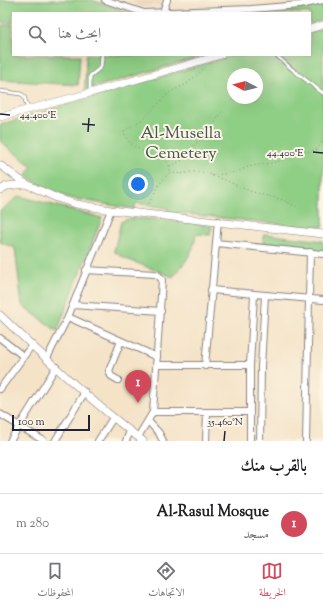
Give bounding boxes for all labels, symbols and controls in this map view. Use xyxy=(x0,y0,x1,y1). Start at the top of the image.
search box xyxy=(12,12,311,56)
icon: search xyxy=(26,23,48,45)
text: ابحث هنا xyxy=(58,24,101,45)
north arrow xyxy=(227,68,263,104)
text: 44.400°E xyxy=(20,108,56,123)
park label: Al-Musella Cemetery xyxy=(141,122,222,166)
text: 44.400°E xyxy=(267,146,303,161)
your location xyxy=(128,174,148,194)
pin: 1 xyxy=(125,370,151,403)
scale bar xyxy=(12,413,90,432)
text: 100 m xyxy=(18,414,45,430)
text: 35.460°N xyxy=(207,415,243,430)
text: بالقرب منك xyxy=(241,455,307,479)
text: Al-Rasul Mosque xyxy=(157,502,269,523)
text: 280 m xyxy=(16,515,49,533)
text: 1 xyxy=(292,515,296,533)
text: مسجد xyxy=(243,526,269,544)
tab: المحفوظات xyxy=(37,560,73,603)
tab: الاتجاهات xyxy=(148,560,185,603)
tab: الخريطة xyxy=(259,560,286,603)

